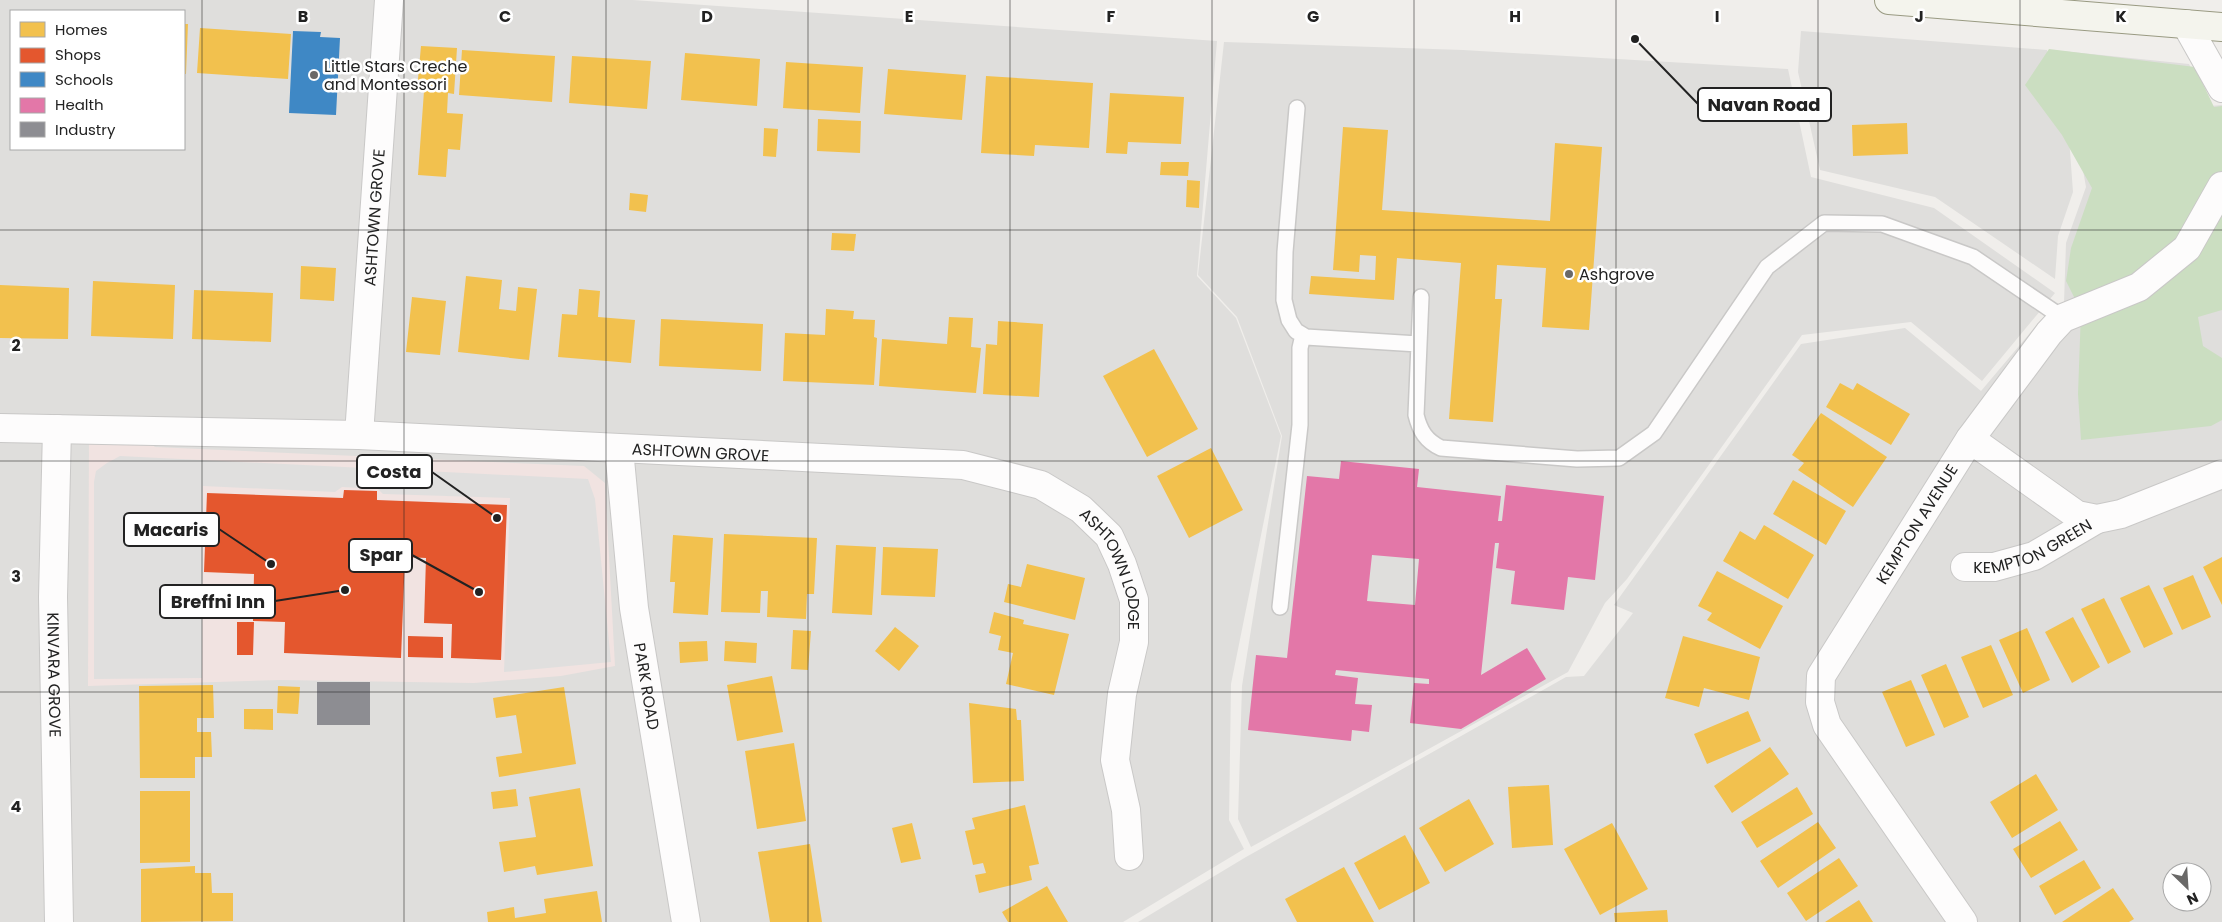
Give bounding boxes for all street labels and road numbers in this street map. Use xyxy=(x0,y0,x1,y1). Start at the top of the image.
street label: ASHTOWN GROVE xyxy=(358,148,390,287)
street label: ASHTOWN GROVE xyxy=(631,437,770,467)
street label: KEMPTON AVENUE xyxy=(1870,460,1963,588)
street label: ASHTOWN LODGE xyxy=(1075,502,1146,630)
street label: KEMPTON GREEN xyxy=(1973,513,2096,579)
street label: KINVARA GROVE xyxy=(42,612,67,738)
street label: PARK ROAD xyxy=(628,641,665,732)

